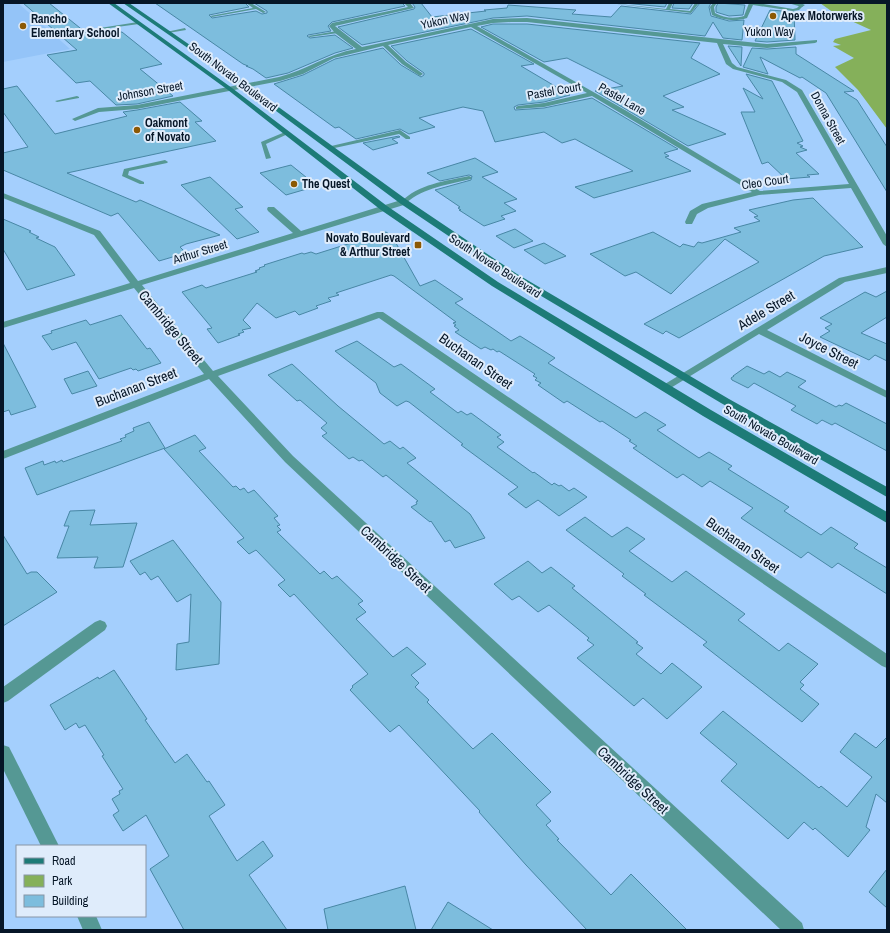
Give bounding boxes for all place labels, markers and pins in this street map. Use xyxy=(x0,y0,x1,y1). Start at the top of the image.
place label: Apex Motorwerks xyxy=(781,8,864,24)
place label: Rancho Elementary School xyxy=(31,11,120,41)
marker: Apex Motorwerks xyxy=(768,11,778,21)
marker: Rancho Elementary School xyxy=(18,21,28,31)
place label: Oakmont of Novato xyxy=(145,115,190,145)
marker: Oakmont of Novato xyxy=(132,125,142,135)
place label: The Quest xyxy=(302,176,351,192)
marker: The Quest xyxy=(289,179,299,189)
place label: Novato Boulevard & Arthur Street xyxy=(326,230,411,260)
marker: Novato Boulevard & Arthur Street xyxy=(413,240,423,250)

